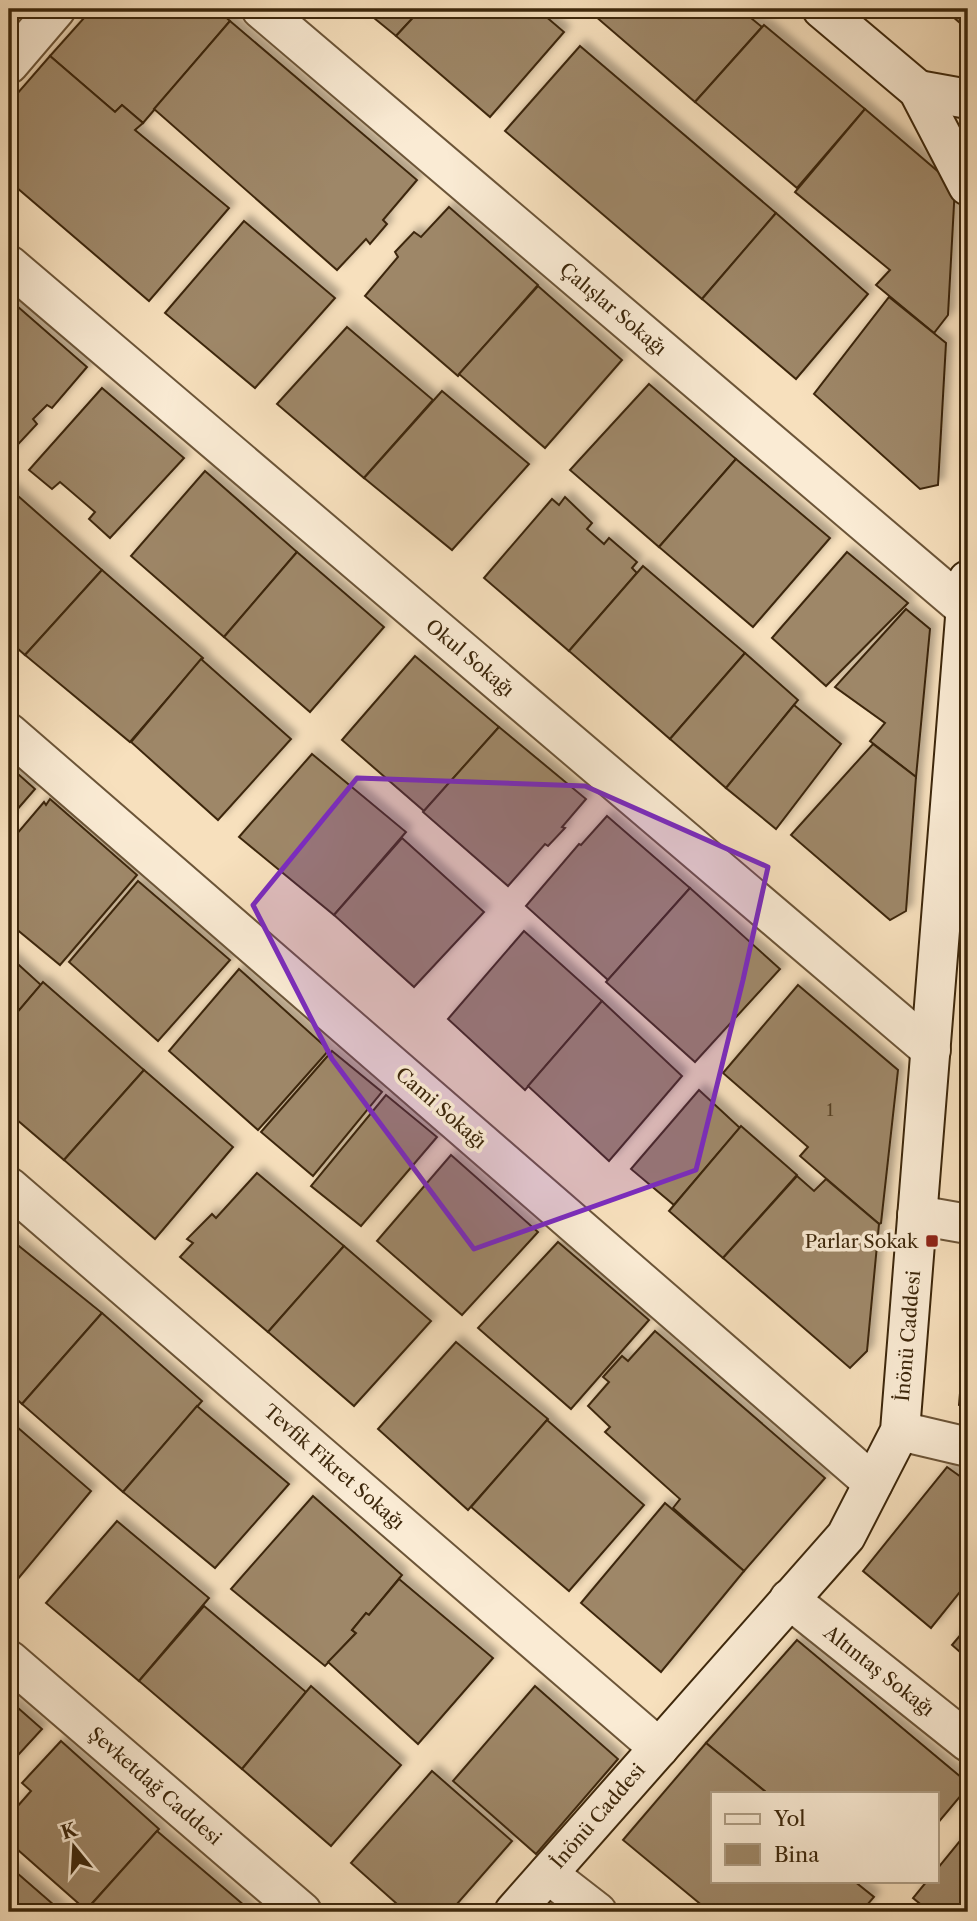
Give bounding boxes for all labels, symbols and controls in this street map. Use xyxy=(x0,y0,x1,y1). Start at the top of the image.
street label: Çalışlar Sokağı xyxy=(555,258,671,360)
street label: Okul Sokağı xyxy=(421,614,519,702)
street label: Cami Sokağı xyxy=(391,1062,491,1154)
house number: 1 xyxy=(827,1100,834,1120)
place label: Parlar Sokak xyxy=(805,1230,919,1253)
marker: Parlar Sokak xyxy=(924,1233,940,1249)
street label: İnönü Caddesi xyxy=(891,1269,925,1403)
street label: Tevfik Fikret Sokağı xyxy=(259,1400,409,1535)
street label: Altıntaş Sokağı xyxy=(819,1620,939,1721)
street label: Şevketdağ Caddesi xyxy=(84,1722,226,1850)
street label: İnönü Caddesi xyxy=(546,1759,650,1873)
legend xyxy=(711,1792,939,1882)
text: Yol xyxy=(773,1806,806,1831)
north arrow xyxy=(38,1812,108,1882)
text: K xyxy=(58,1818,80,1845)
text: Bina xyxy=(774,1842,820,1867)

